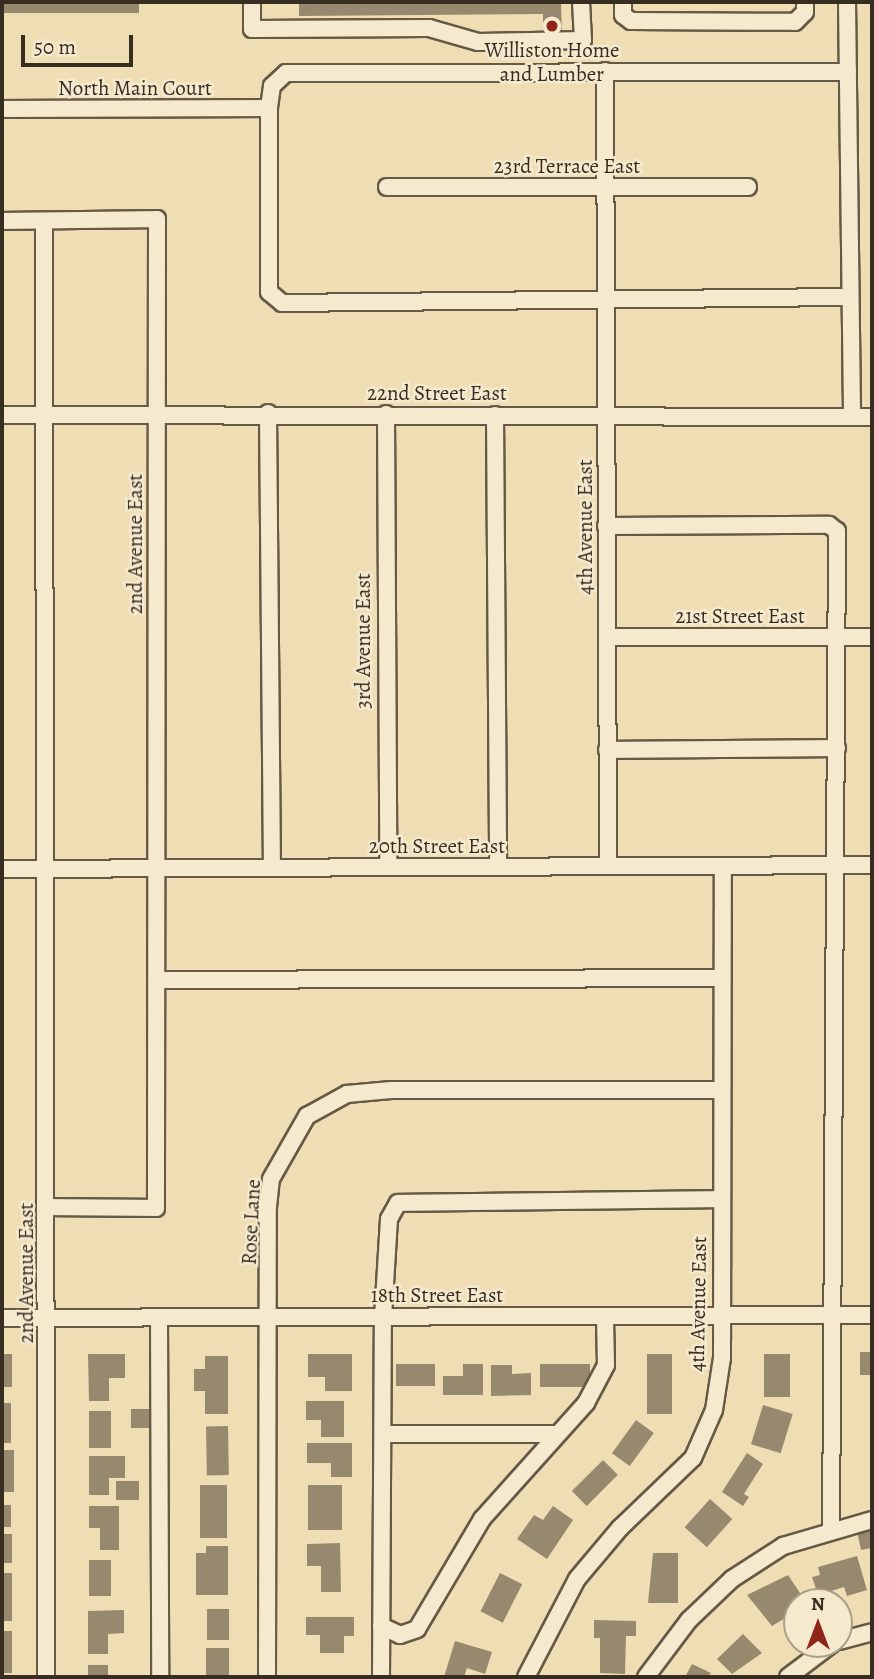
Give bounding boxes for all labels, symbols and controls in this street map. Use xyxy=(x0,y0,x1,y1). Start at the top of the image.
marker: Williston Home and Lumber xyxy=(544,18,560,34)
scale bar xyxy=(24,21,136,65)
text: 50 m xyxy=(34,33,76,61)
place label: Williston Home and Lumber xyxy=(484,37,620,87)
street label: North Main Court xyxy=(58,75,212,101)
street label: 23rd Terrace East xyxy=(494,153,640,179)
street label: 22nd Street East xyxy=(367,380,507,406)
street label: 4th Avenue East xyxy=(572,459,598,595)
street label: 2nd Avenue East xyxy=(122,474,148,614)
street label: 3rd Avenue East xyxy=(350,573,376,709)
street label: 21st Street East xyxy=(675,603,805,629)
street label: 20th Street East xyxy=(369,833,505,859)
street label: Rose Lane xyxy=(236,1178,266,1266)
street label: 2nd Avenue East xyxy=(13,1203,39,1343)
street label: 4th Avenue East xyxy=(684,1236,712,1372)
street label: 18th Street East xyxy=(371,1282,503,1308)
north arrow xyxy=(783,1588,853,1658)
text: N xyxy=(811,1591,825,1617)

